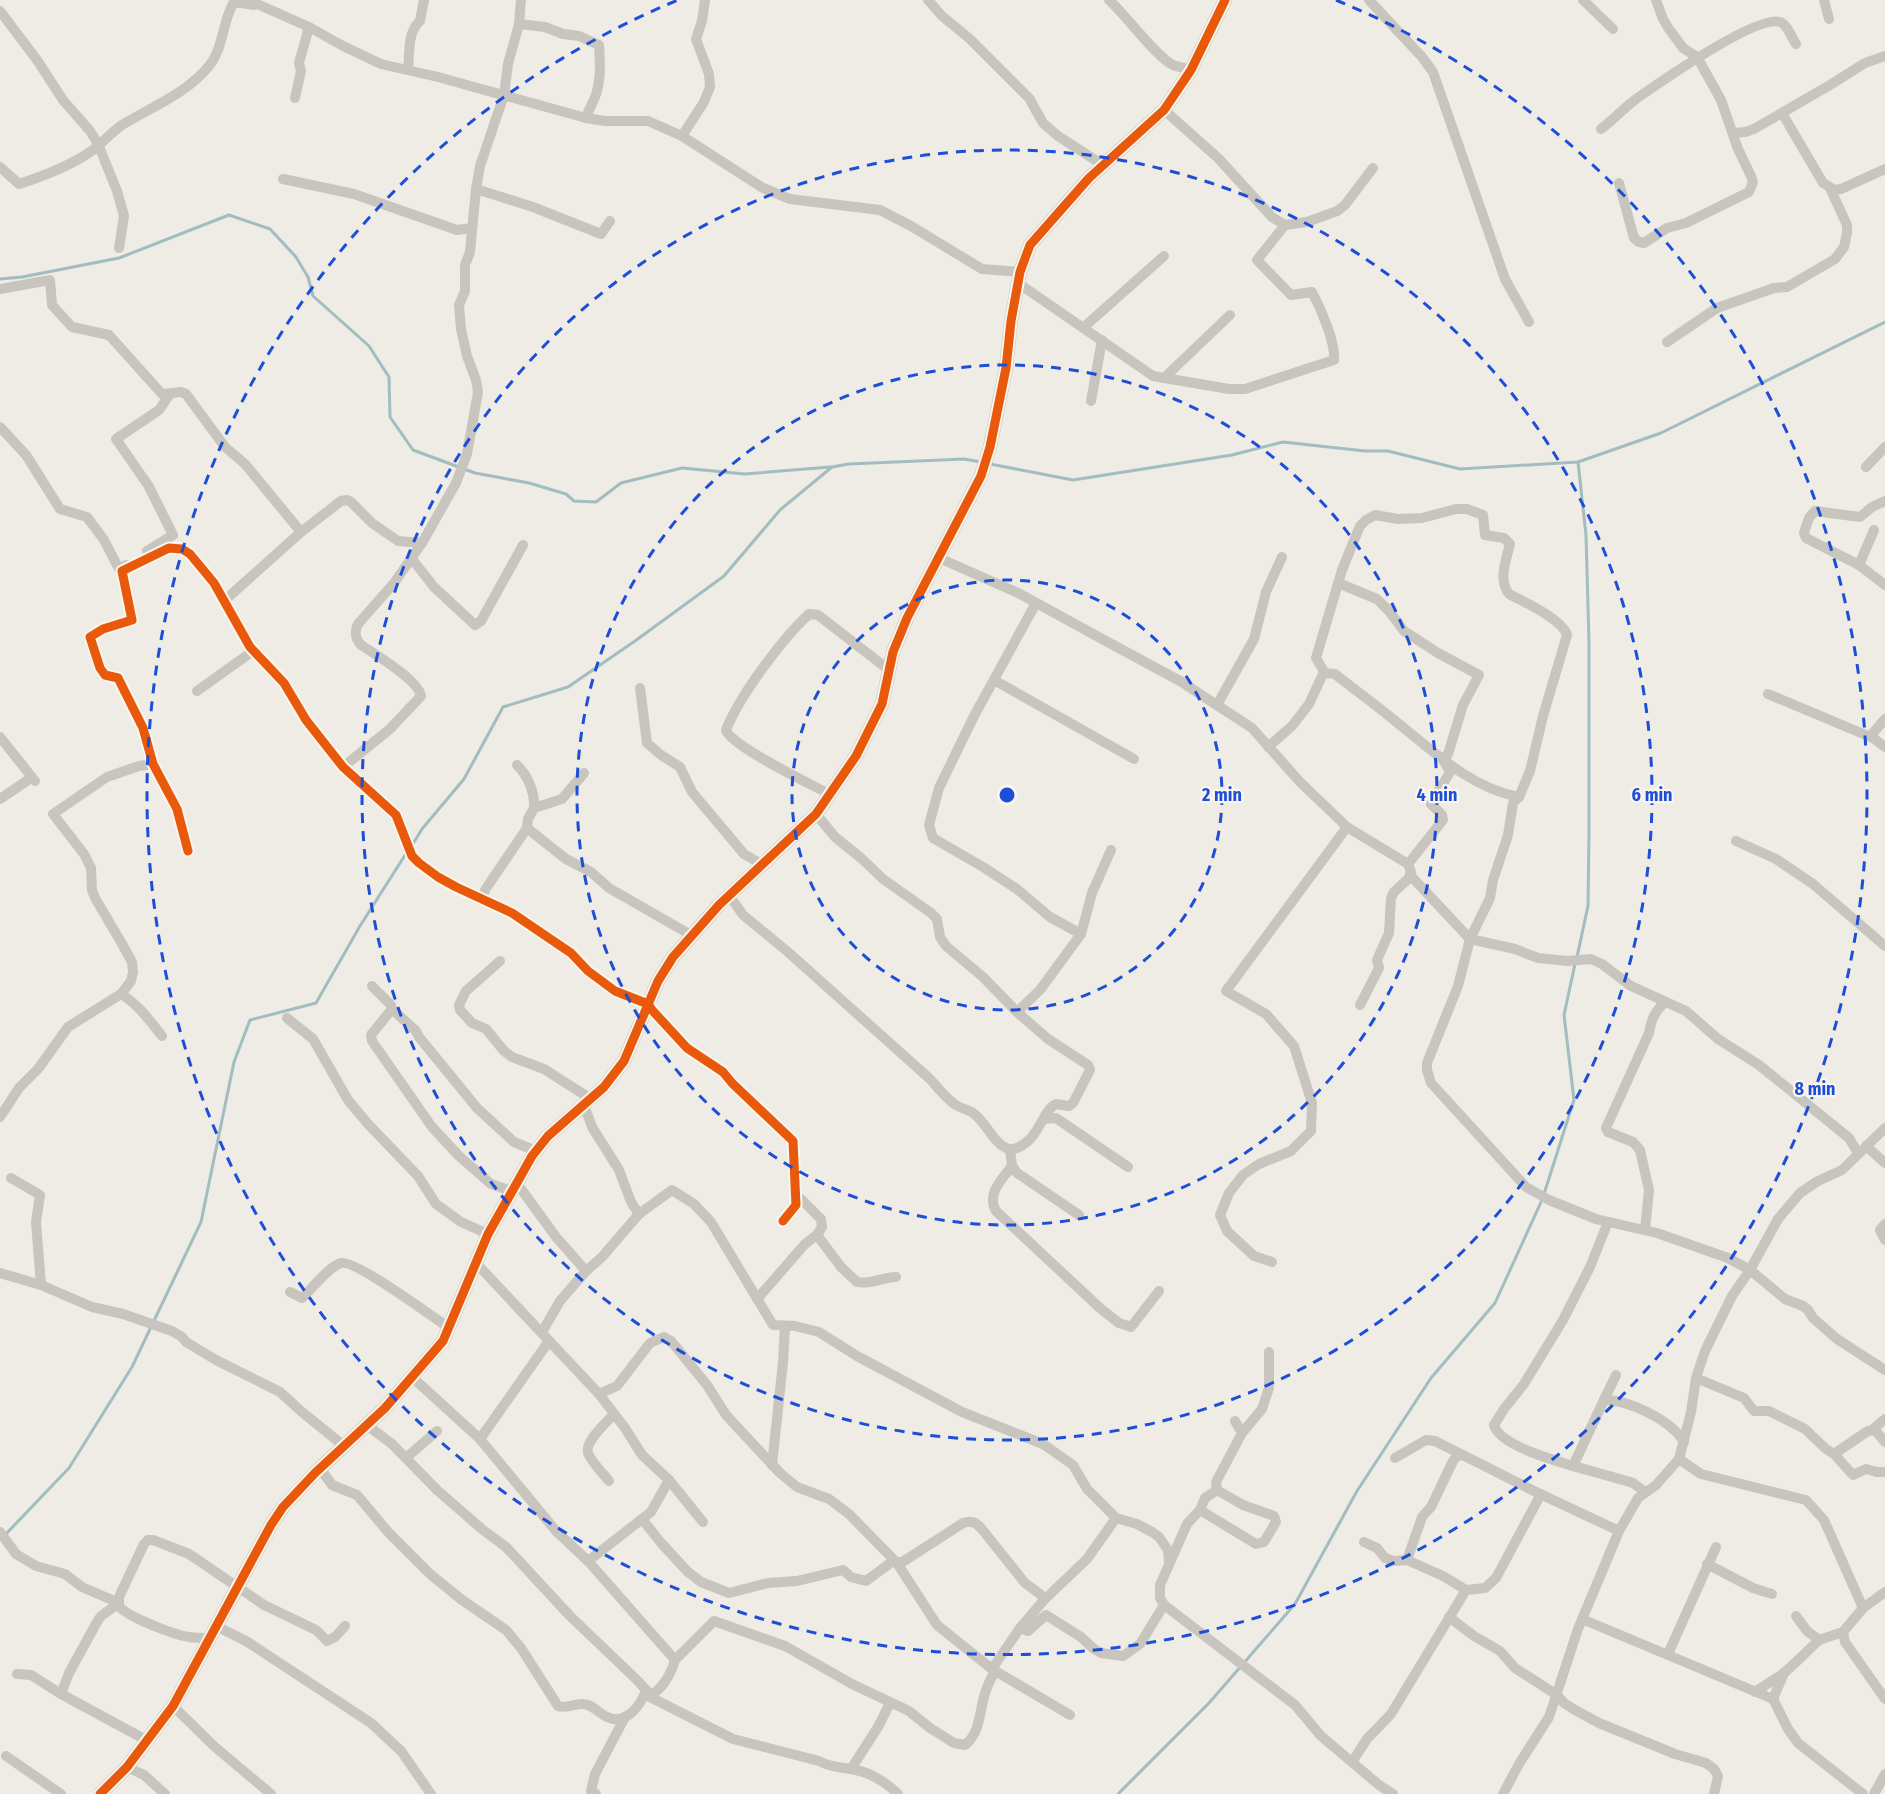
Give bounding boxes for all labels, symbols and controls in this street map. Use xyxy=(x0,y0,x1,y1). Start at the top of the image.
text: 2 min xyxy=(1201,784,1242,806)
text: 4 min xyxy=(1417,784,1457,806)
text: 6 min xyxy=(1632,784,1673,806)
centre of rings xyxy=(997,785,1017,805)
text: 8 min xyxy=(1794,1078,1836,1100)

